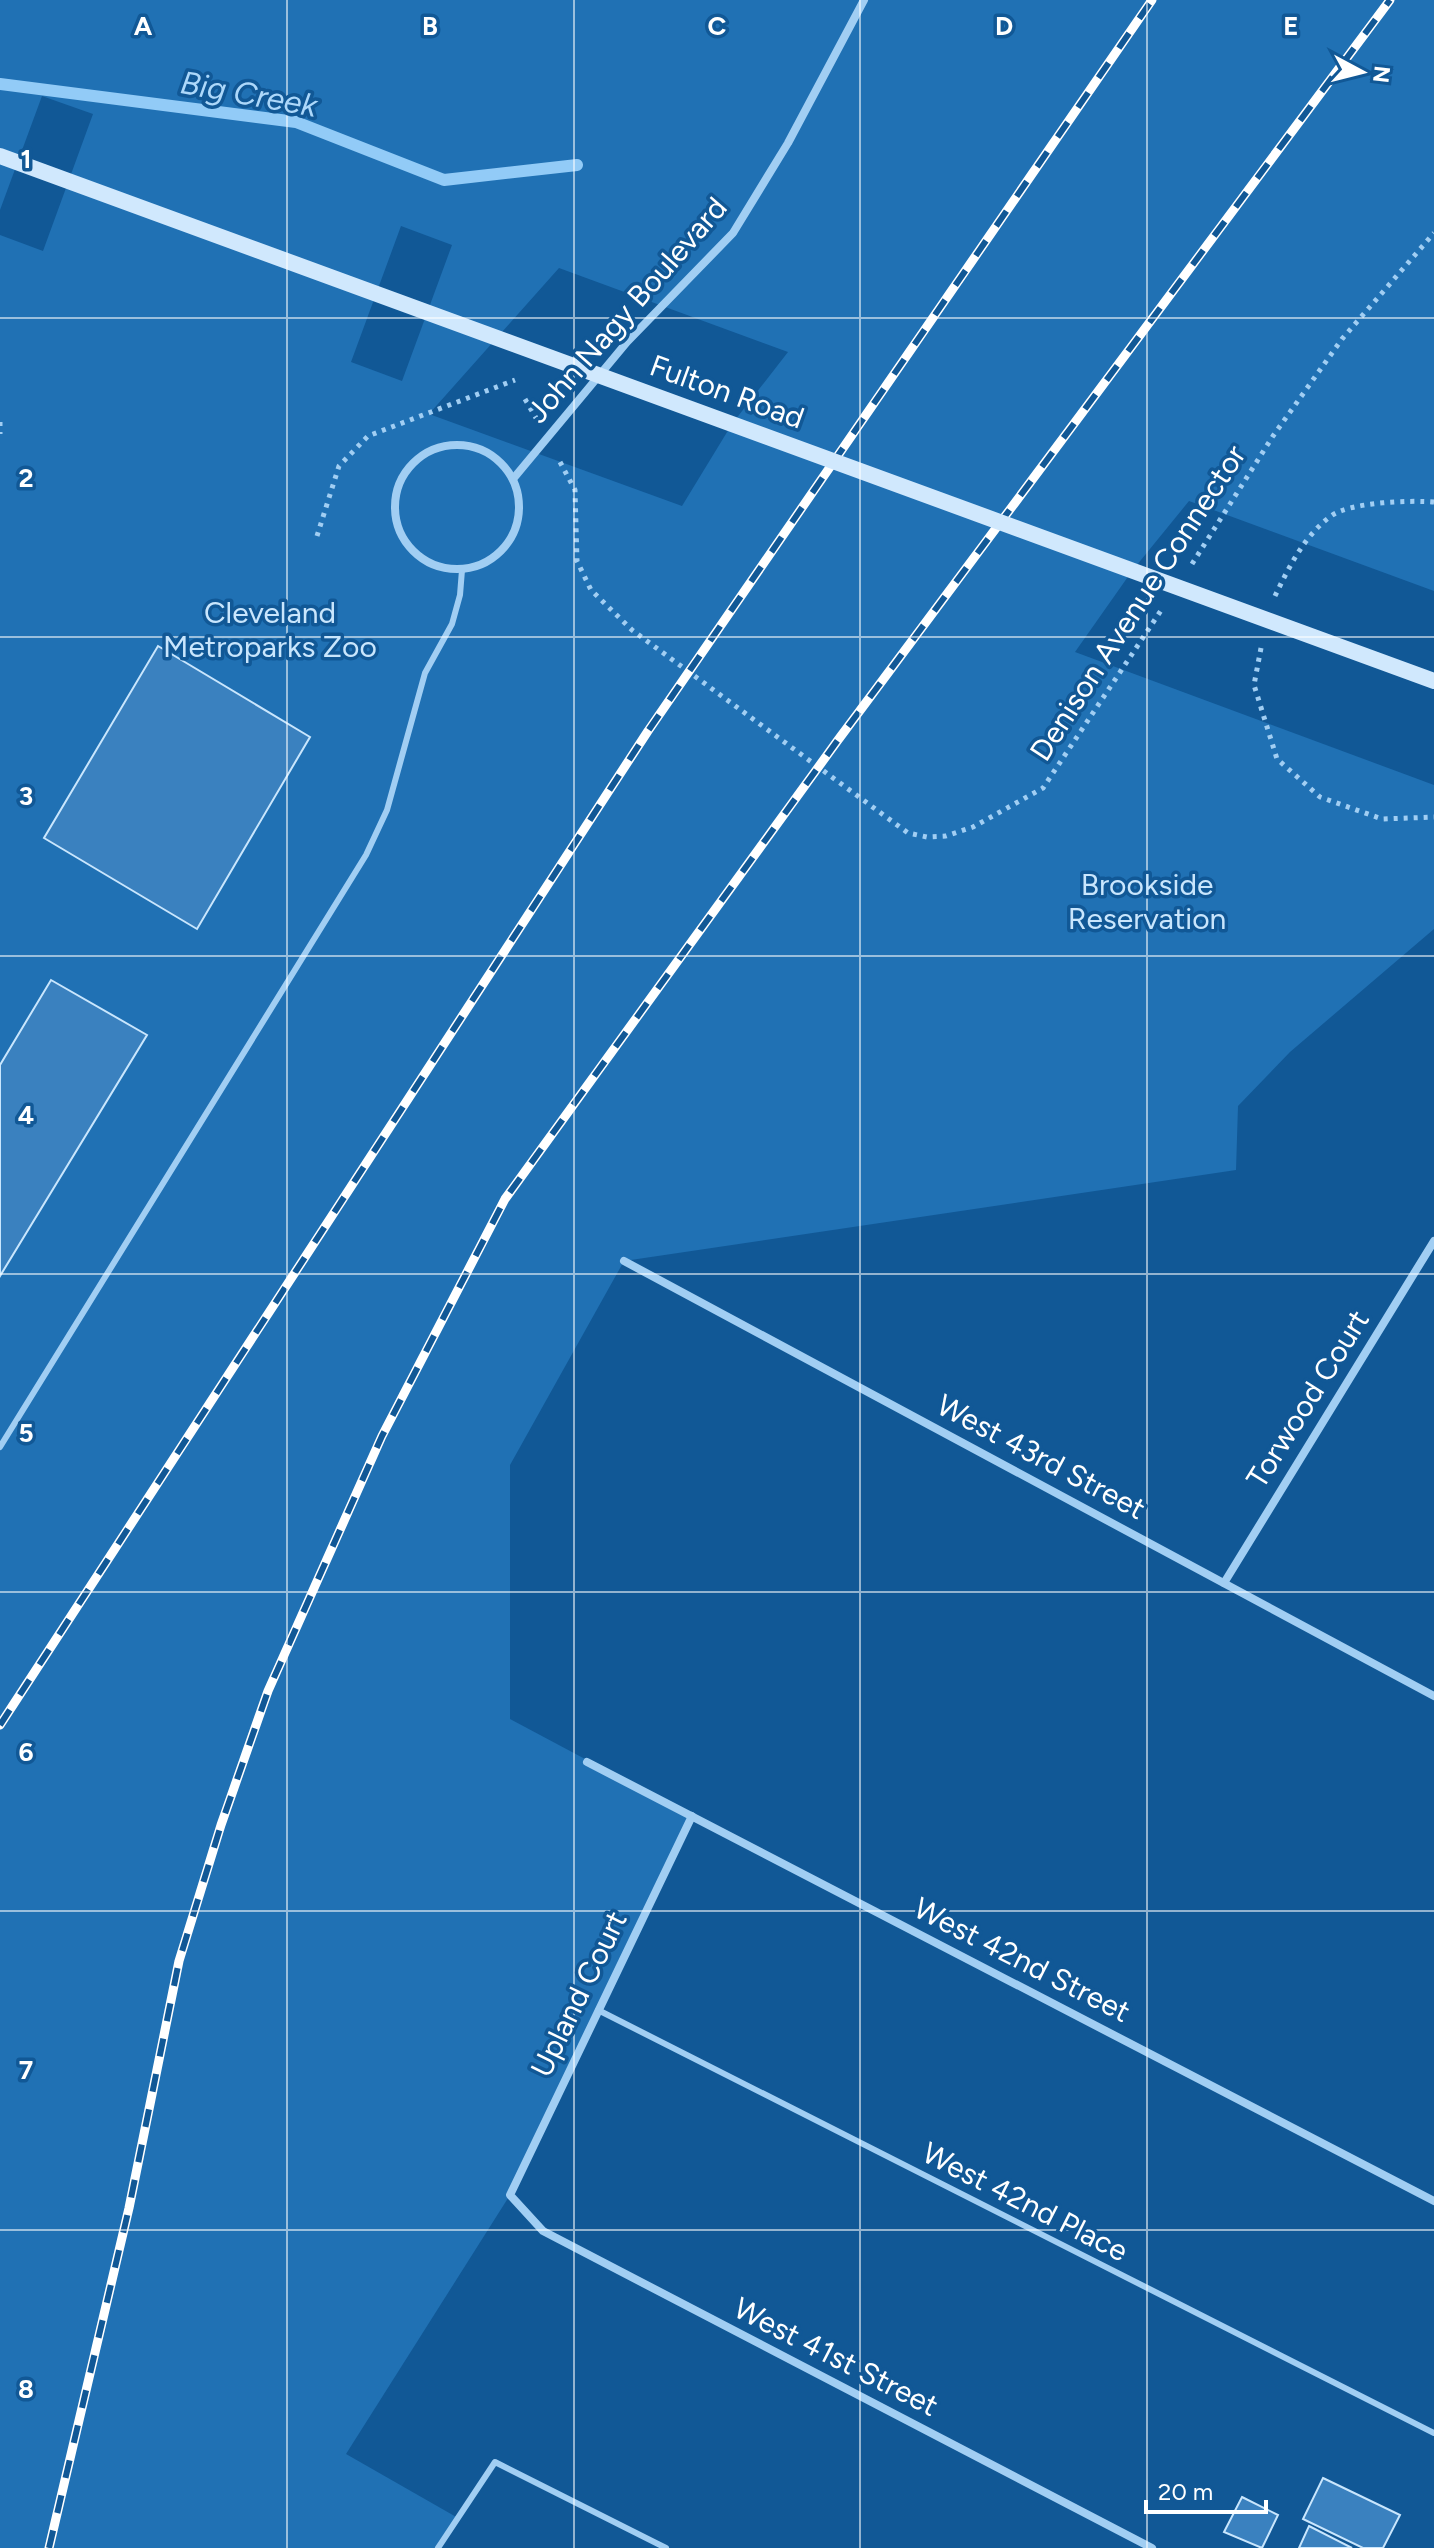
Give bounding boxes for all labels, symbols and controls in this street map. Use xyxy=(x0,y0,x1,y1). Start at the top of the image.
text: A xyxy=(134,10,153,42)
text: B xyxy=(422,10,438,42)
text: C xyxy=(708,10,727,42)
text: D xyxy=(995,10,1013,42)
text: E xyxy=(1283,10,1299,42)
north arrow xyxy=(1322,32,1402,112)
water label: Big Creek xyxy=(178,63,322,125)
text: N xyxy=(1367,64,1396,84)
text: 1 xyxy=(21,143,31,175)
street label: John Nagy Boulevard xyxy=(519,189,735,430)
street label: Fulton Road xyxy=(645,347,809,436)
street label: Denison Avenue Connector xyxy=(1022,438,1254,768)
text: 2 xyxy=(18,462,34,494)
park label: Cleveland Metroparks Zoo xyxy=(163,594,377,665)
text: 3 xyxy=(19,780,33,812)
park label: Brookside Reservation xyxy=(1068,866,1226,937)
text: 4 xyxy=(18,1099,34,1131)
street label: Torwood Court xyxy=(1238,1303,1377,1494)
street label: West 43rd Street xyxy=(931,1386,1152,1527)
text: 5 xyxy=(18,1417,34,1449)
text: 6 xyxy=(18,1736,34,1768)
street label: West 42nd Street xyxy=(908,1889,1137,2030)
street label: Upland Court xyxy=(523,1905,635,2083)
text: 7 xyxy=(19,2054,33,2086)
street label: West 42nd Place xyxy=(916,2134,1134,2269)
street label: West 41st Street xyxy=(728,2289,945,2424)
text: 8 xyxy=(18,2373,34,2405)
scale bar xyxy=(1146,2464,1266,2514)
text: 20 m xyxy=(1158,2477,1213,2506)

